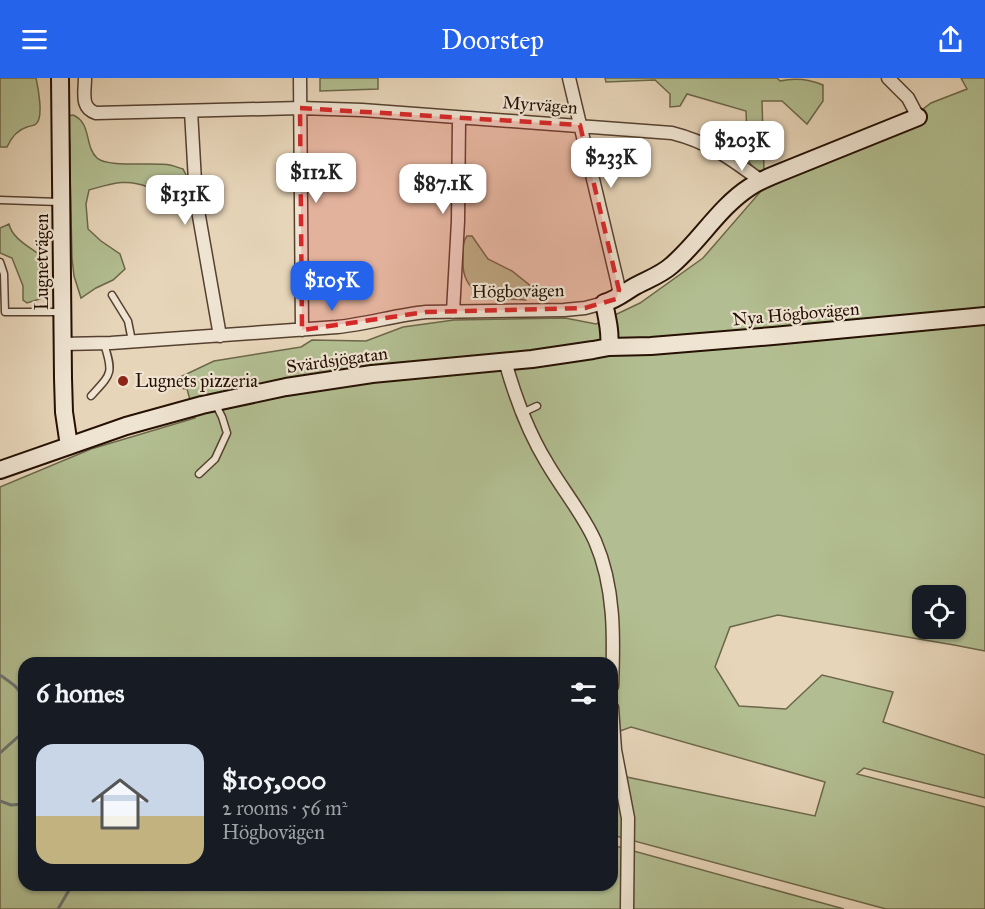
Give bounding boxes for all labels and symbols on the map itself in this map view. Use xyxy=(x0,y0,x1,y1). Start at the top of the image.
street label: Myrvägen xyxy=(502,91,579,120)
pin: $203K xyxy=(700,121,784,172)
pin: $233K xyxy=(569,138,653,189)
pin: $112K xyxy=(274,153,358,204)
pin: $87.1K xyxy=(394,164,492,215)
pin: $131K xyxy=(143,175,227,226)
street label: Lugnetvägen xyxy=(31,213,54,310)
pin: $105K xyxy=(290,261,374,312)
street label: Högbovägen xyxy=(472,279,565,304)
street label: Nya Högbovägen xyxy=(732,297,861,332)
street label: Svärdsjögatan xyxy=(285,342,389,379)
place label: Lugnets pizzeria xyxy=(135,370,258,393)
marker: Lugnets pizzeria xyxy=(116,374,130,388)

